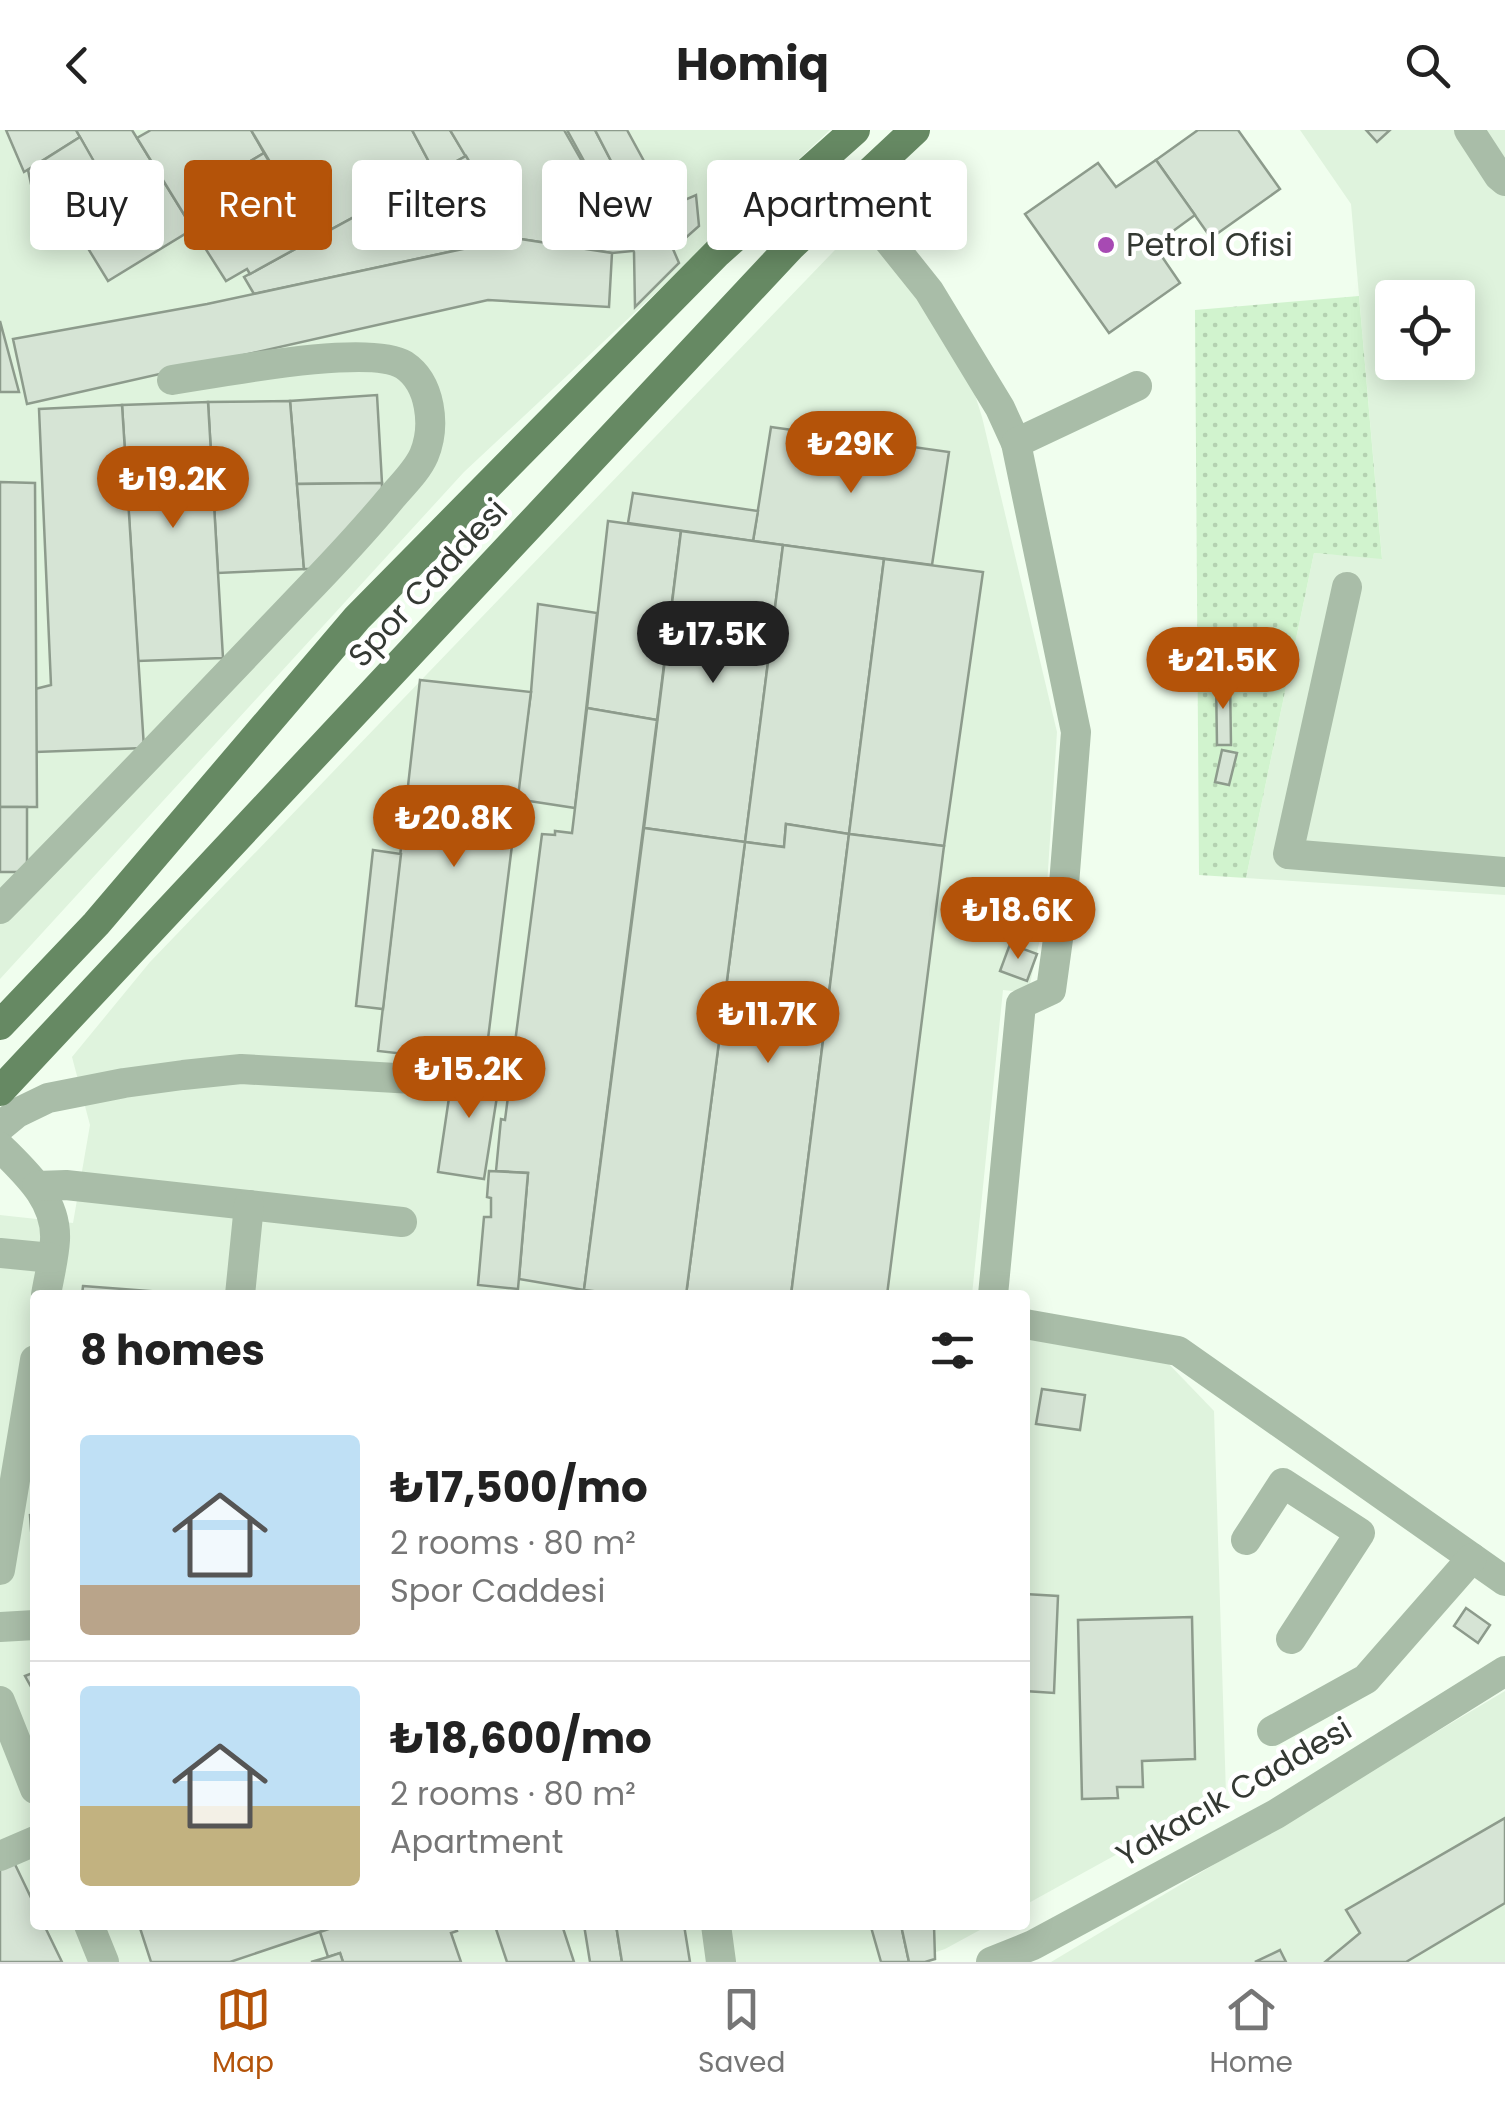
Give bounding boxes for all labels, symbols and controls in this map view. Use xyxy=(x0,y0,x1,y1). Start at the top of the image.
text: Homiq xyxy=(676,33,829,96)
icon: back xyxy=(50,38,105,93)
icon: search xyxy=(1400,38,1455,93)
chip: Buy xyxy=(30,160,164,250)
chip: Rent xyxy=(184,160,332,250)
chip: Filters xyxy=(352,160,522,250)
chip: New xyxy=(542,160,687,250)
chip: Apartment xyxy=(707,160,967,250)
place label: Petrol Ofisi xyxy=(1126,222,1293,267)
marker: Petrol Ofisi xyxy=(1095,234,1117,256)
map controls xyxy=(1375,280,1475,380)
button: locate xyxy=(1375,280,1475,380)
pin: ₺29K xyxy=(792,411,910,496)
text: ₺29K xyxy=(808,421,894,466)
pin: ₺19.2K xyxy=(92,446,254,531)
text: ₺19.2K xyxy=(119,456,227,501)
street label: Spor Caddesi xyxy=(338,489,518,677)
pin: ₺17.5K xyxy=(632,601,794,686)
text: ₺17.5K xyxy=(659,611,767,656)
pin: ₺21.5K xyxy=(1142,627,1304,712)
text: ₺21.5K xyxy=(1168,637,1278,682)
pin: ₺20.8K xyxy=(373,785,535,870)
text: ₺20.8K xyxy=(395,795,513,840)
pin: ₺18.6K xyxy=(937,877,1099,962)
text: ₺18.6K xyxy=(962,887,1074,932)
pin: ₺11.7K xyxy=(687,981,849,1066)
text: ₺11.7K xyxy=(718,991,818,1036)
pin: ₺15.2K xyxy=(388,1036,550,1121)
text: ₺15.2K xyxy=(414,1046,524,1091)
text: 8 homes xyxy=(80,1321,265,1380)
icon: filters xyxy=(925,1323,980,1378)
text: ₺17,500/mo xyxy=(390,1458,648,1517)
icon: home xyxy=(160,1475,280,1595)
text: 2 rooms · 80 m² xyxy=(390,1520,636,1565)
text: Spor Caddesi xyxy=(390,1568,605,1613)
street label: Yakacık Caddesi xyxy=(1108,1706,1360,1877)
text: ₺18,600/mo xyxy=(390,1709,652,1768)
icon: home xyxy=(160,1726,280,1846)
text: 2 rooms · 80 m² xyxy=(390,1771,636,1816)
text: Apartment xyxy=(390,1819,563,1864)
tab: Map xyxy=(212,1982,274,2084)
tab: Saved xyxy=(698,1982,785,2084)
tab: Home xyxy=(1209,1982,1293,2084)

